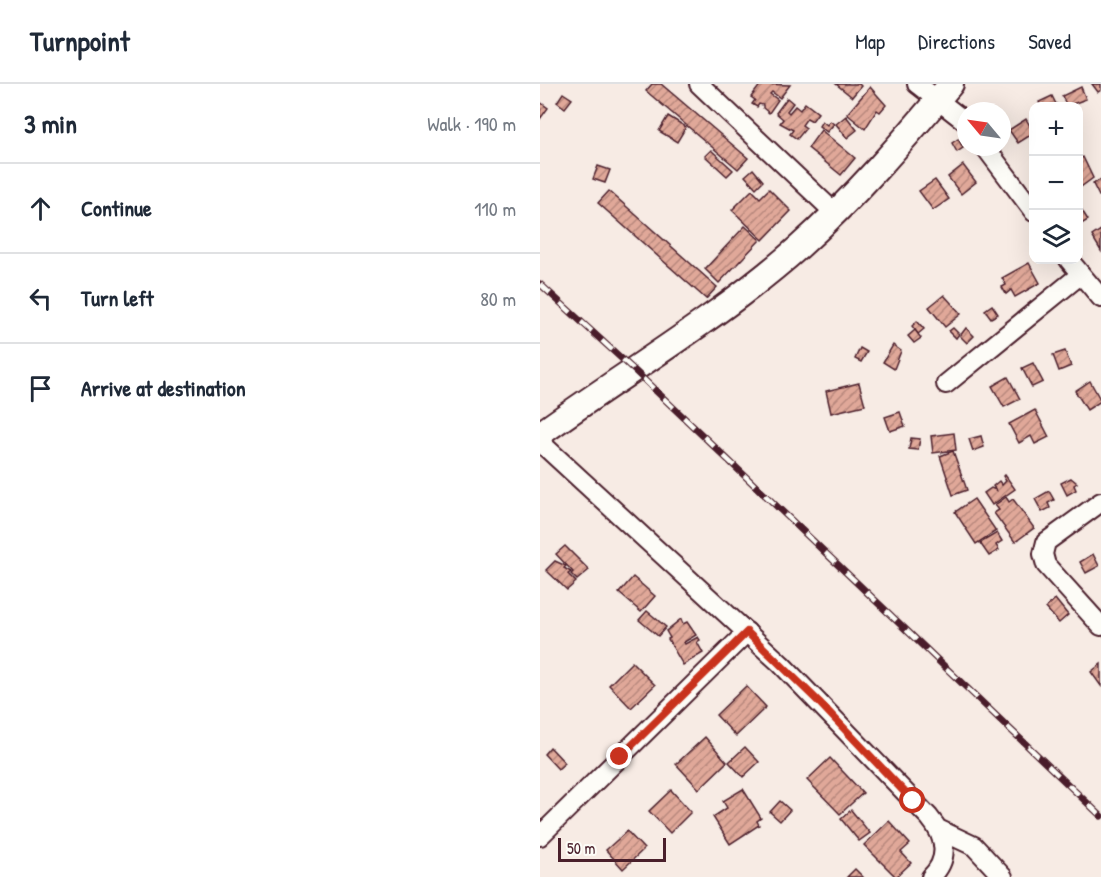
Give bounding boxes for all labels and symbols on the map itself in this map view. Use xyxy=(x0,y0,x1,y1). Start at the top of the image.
north arrow xyxy=(957,102,1011,156)
route end xyxy=(606,743,632,769)
route start xyxy=(899,787,925,813)
scale bar xyxy=(558,835,666,862)

